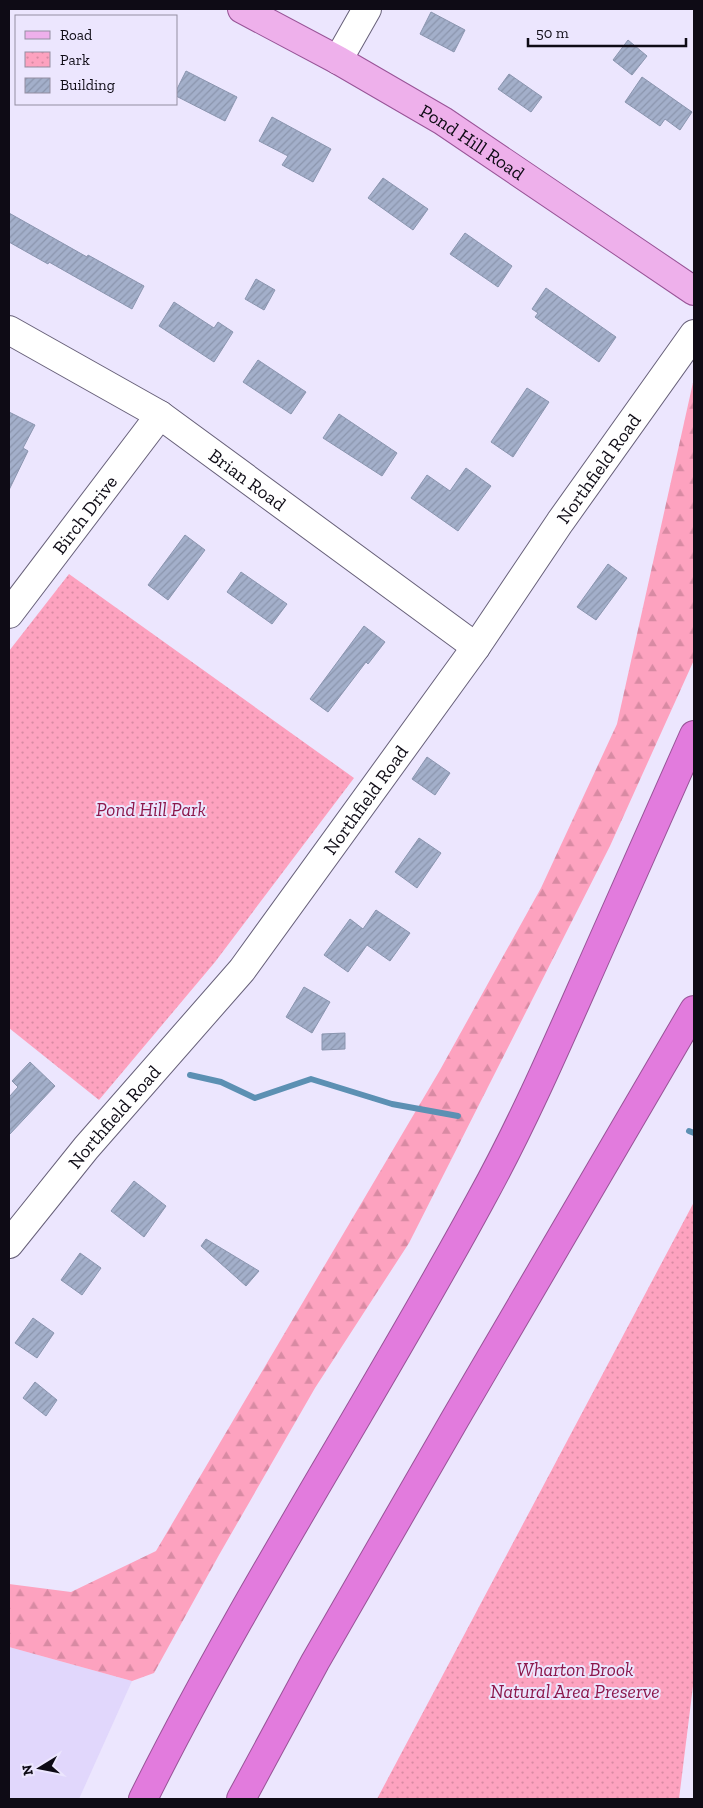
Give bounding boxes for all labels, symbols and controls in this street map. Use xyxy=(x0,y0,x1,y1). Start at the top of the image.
legend xyxy=(15,15,178,105)
scale bar xyxy=(528,15,686,47)
text: 50 m xyxy=(536,24,569,42)
text: Road xyxy=(60,26,93,44)
text: Park xyxy=(60,51,90,69)
text: Building xyxy=(60,76,115,94)
street label: Pond Hill Road xyxy=(416,99,529,185)
street label: Northfield Road xyxy=(552,409,646,528)
street label: Brian Road xyxy=(204,444,291,516)
street label: Birch Drive xyxy=(48,471,122,559)
street label: Northfield Road xyxy=(318,740,413,859)
park label: Pond Hill Park xyxy=(96,798,206,821)
street label: Northfield Road xyxy=(63,1060,166,1173)
park label: Wharton Brook Natural Area Preserve xyxy=(490,1658,660,1703)
north arrow xyxy=(15,1743,65,1793)
text: N xyxy=(18,1763,37,1777)

